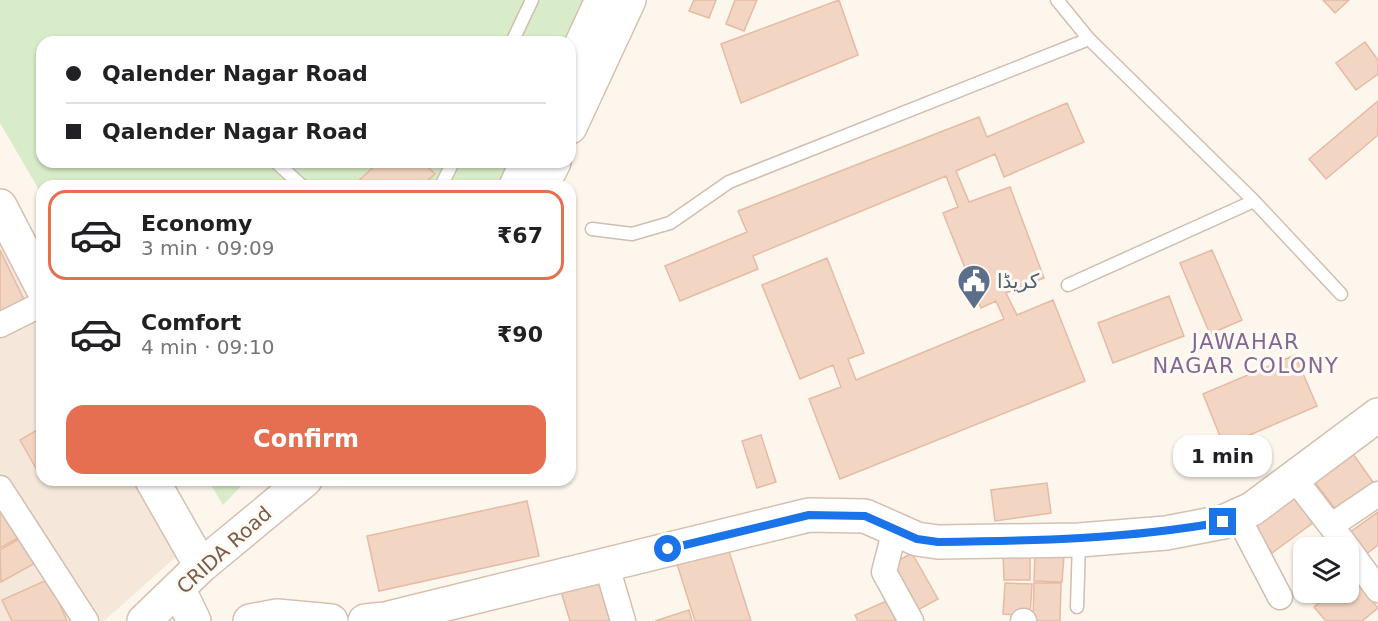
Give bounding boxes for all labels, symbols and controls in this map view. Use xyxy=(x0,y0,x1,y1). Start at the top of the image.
text: Qalender Nagar Road xyxy=(102,61,368,86)
text: Qalender Nagar Road xyxy=(102,119,368,144)
icon: car xyxy=(69,208,123,262)
text: Economy xyxy=(141,211,252,236)
text: ₹67 xyxy=(497,223,543,248)
text: 3 min · 09:09 xyxy=(141,236,275,260)
public building icon: کریڈا xyxy=(956,263,992,310)
place label: کریڈا xyxy=(997,269,1040,293)
icon: car xyxy=(69,307,123,361)
text: Comfort xyxy=(141,310,241,335)
text: ₹90 xyxy=(497,322,543,347)
district label: JAWAHAR NAGAR COLONY xyxy=(1153,330,1339,378)
text: 4 min · 09:10 xyxy=(141,335,275,359)
button: Confirm xyxy=(66,405,546,474)
callout: 1 min xyxy=(1174,435,1272,477)
text: 1 min xyxy=(1191,444,1254,468)
street label: CRIDA Road xyxy=(172,501,276,599)
route end xyxy=(1209,508,1236,535)
route start xyxy=(654,535,681,562)
map controls xyxy=(1293,537,1359,603)
button: layers xyxy=(1293,537,1359,603)

